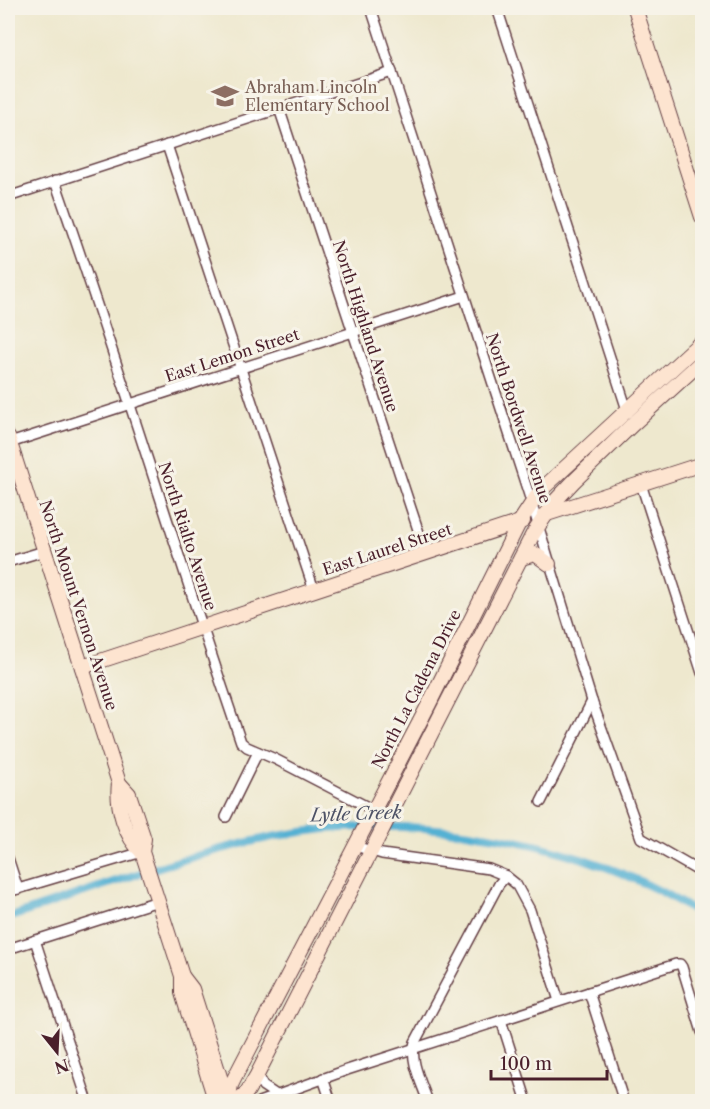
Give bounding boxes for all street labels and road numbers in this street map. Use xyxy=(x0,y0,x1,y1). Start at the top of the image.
street label: North Highland Avenue xyxy=(329,237,403,415)
street label: East Lemon Street xyxy=(162,324,302,386)
street label: North Bordwell Avenue xyxy=(482,330,556,506)
street label: North Rialto Avenue xyxy=(155,459,221,613)
street label: North Mount Vernon Avenue xyxy=(35,497,123,713)
street label: East Laurel Street xyxy=(320,519,455,579)
street label: North La Cadena Drive xyxy=(367,606,465,772)

